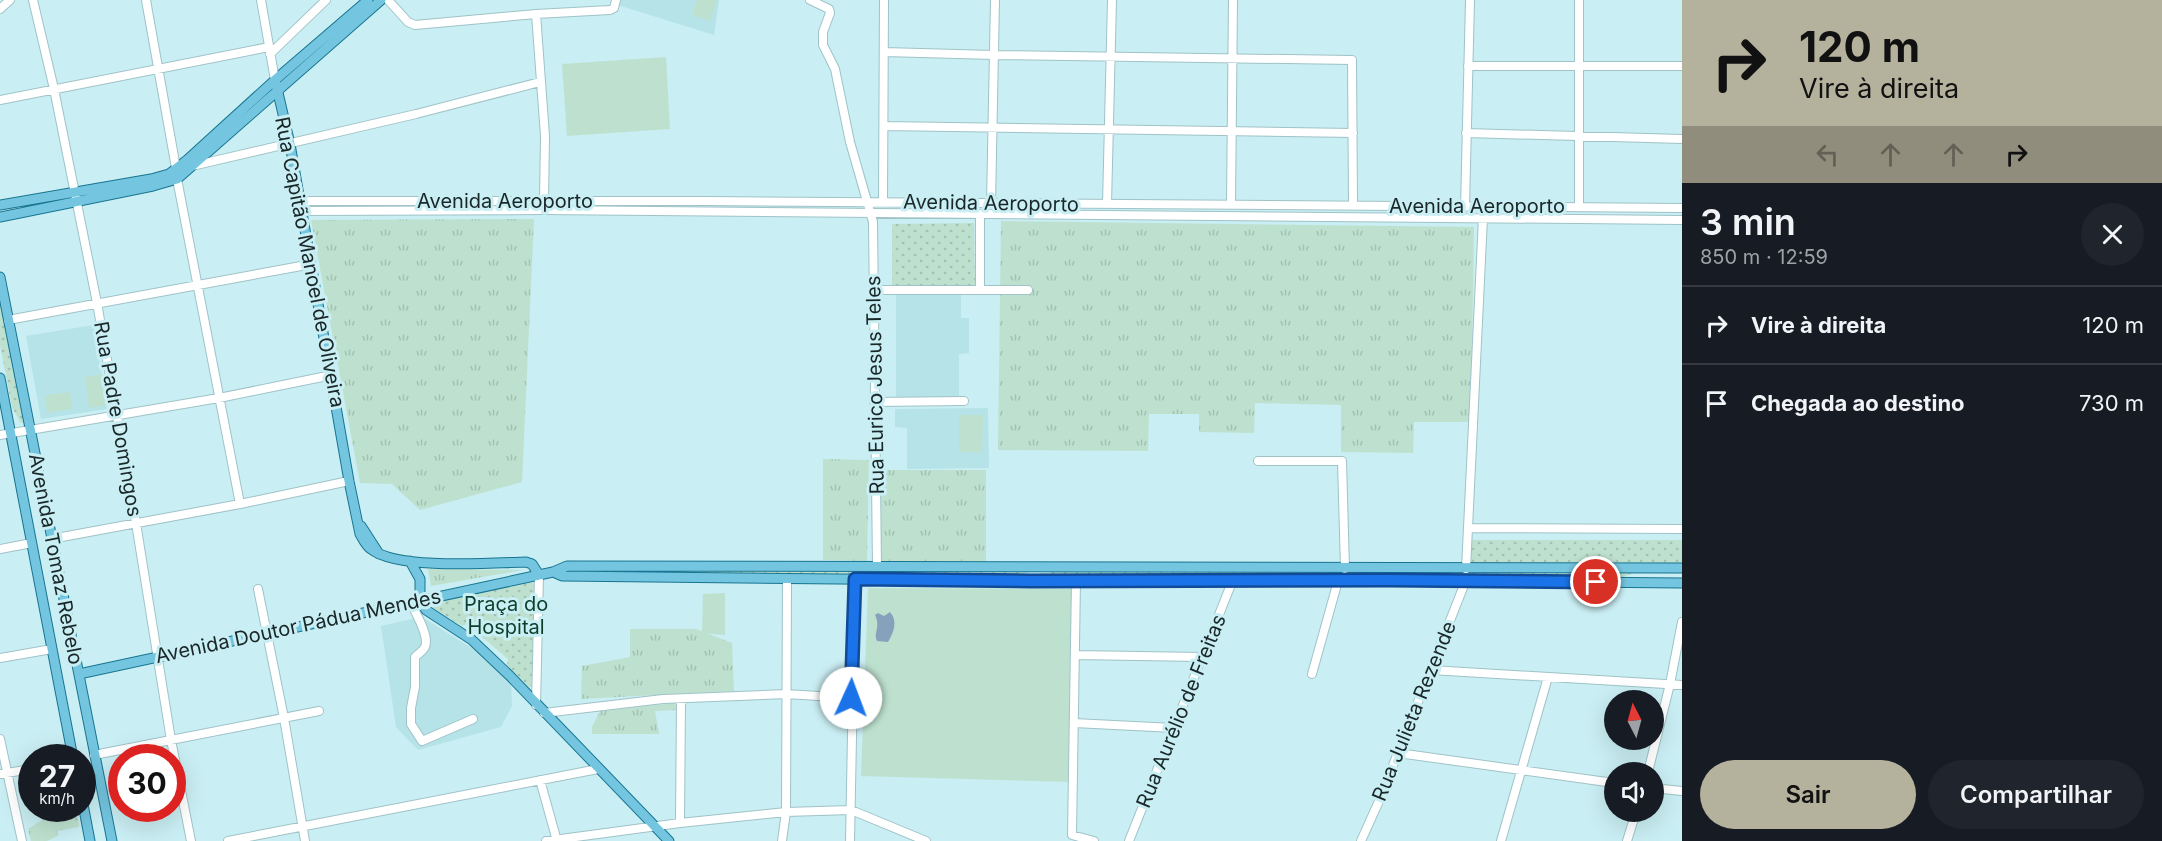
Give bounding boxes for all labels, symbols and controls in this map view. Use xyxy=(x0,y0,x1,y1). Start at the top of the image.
text: 120 m xyxy=(1799,21,1920,72)
icon: right xyxy=(1700,24,1778,102)
text: Vire à direita xyxy=(1799,72,1959,105)
street label: Rua Capitão Manoel de Oliveira xyxy=(270,115,350,409)
icon: left xyxy=(1811,138,1844,171)
icon: ahead xyxy=(1874,138,1907,171)
icon: ahead xyxy=(1937,138,1970,171)
icon: right xyxy=(2000,138,2033,171)
street label: Avenida Aeroporto xyxy=(417,189,593,213)
street label: Avenida Aeroporto xyxy=(903,189,1079,217)
street label: Avenida Aeroporto xyxy=(1389,194,1565,218)
text: 3 min xyxy=(1700,200,1796,244)
button: close xyxy=(2081,203,2144,266)
text: 850 m · 12:59 xyxy=(1700,245,1828,269)
street label: Rua Eurico Jesus Teles xyxy=(861,275,889,495)
icon: right xyxy=(1700,309,1733,342)
text: Vire à direita xyxy=(1751,312,1886,338)
text: 120 m xyxy=(2082,312,2144,338)
street label: Rua Padre Domingos xyxy=(89,320,147,518)
icon: arrive xyxy=(1700,387,1733,420)
text: Chegada ao destino xyxy=(1751,390,1965,416)
text: 730 m xyxy=(2079,390,2144,416)
street label: Avenida Tomaz Rebelo xyxy=(24,451,88,667)
pin xyxy=(1570,556,1621,607)
icon: arrive xyxy=(1579,565,1612,598)
street label: Avenida Doutor Pádua Mendes xyxy=(153,584,443,668)
park label: Praça do Hospital xyxy=(464,592,548,639)
street label: Rua Aurélio de Freitas xyxy=(1131,611,1231,811)
street label: Rua Julieta Rezende xyxy=(1367,618,1461,804)
position arrow xyxy=(819,666,883,730)
north arrow xyxy=(1604,690,1664,750)
map controls xyxy=(1604,690,1664,822)
speed limit sign: 30 xyxy=(108,744,186,822)
text: 27 xyxy=(39,758,75,794)
button: Sair xyxy=(1700,760,1916,829)
button: Compartilhar xyxy=(1928,760,2144,829)
button: sound xyxy=(1604,762,1664,822)
text: km/h xyxy=(39,789,75,808)

